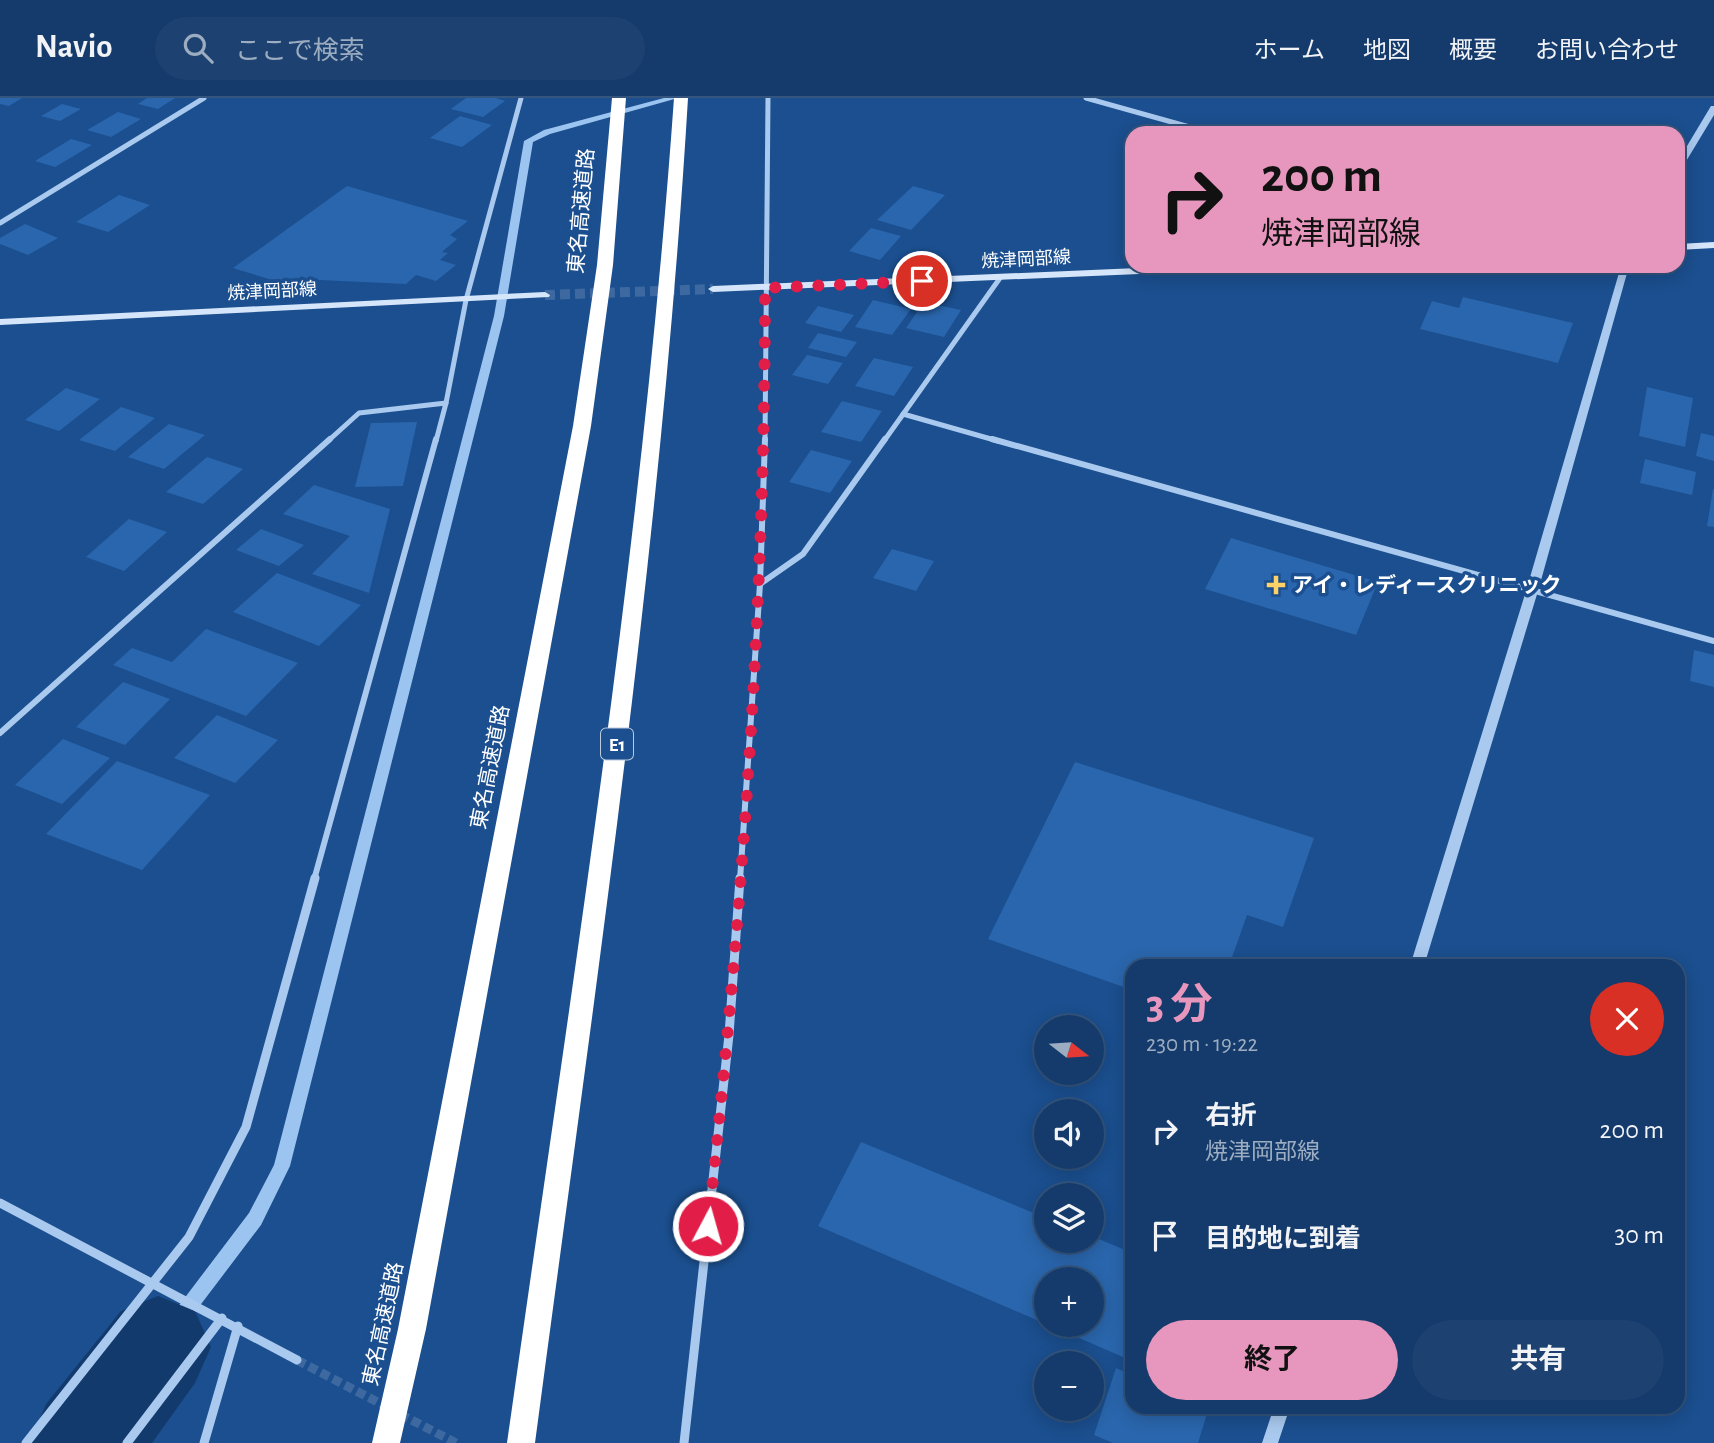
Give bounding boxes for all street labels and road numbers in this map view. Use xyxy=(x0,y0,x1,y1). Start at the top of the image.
street label: 東名高速道路 xyxy=(565,147,597,275)
street label: 焼津岡部線 xyxy=(981,247,1071,271)
street label: 焼津岡部線 xyxy=(227,279,317,303)
street label: 東名高速道路 xyxy=(467,703,513,831)
road number: E1 xyxy=(601,729,633,760)
street label: 東名高速道路 xyxy=(359,1260,407,1388)

